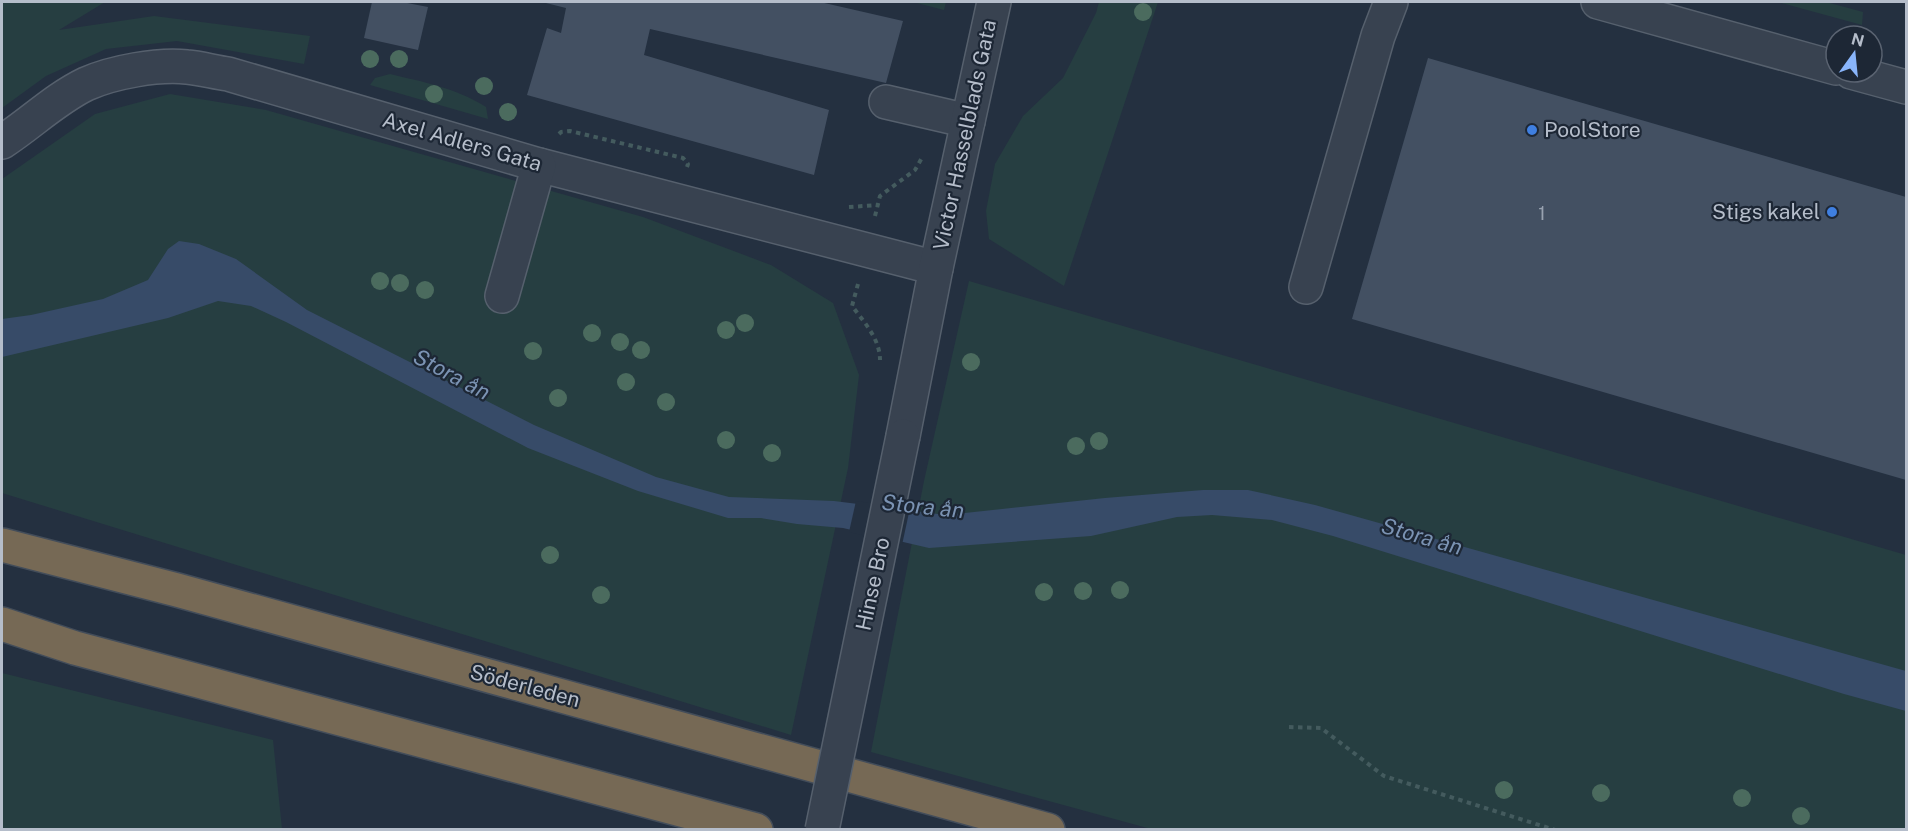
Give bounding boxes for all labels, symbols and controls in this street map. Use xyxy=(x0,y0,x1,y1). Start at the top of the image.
street label: Victor Hasselblads Gata xyxy=(928,17,1001,252)
north arrow xyxy=(1824,24,1884,84)
text: N xyxy=(1849,29,1866,51)
street label: Axel Adlers Gata xyxy=(380,107,545,176)
place label: PoolStore xyxy=(1544,117,1641,142)
marker: PoolStore xyxy=(1525,123,1539,137)
place label: Stigs kakel xyxy=(1712,199,1820,224)
house number: 1 xyxy=(1538,203,1546,224)
marker: Stigs kakel xyxy=(1825,205,1839,219)
water label: Stora ån xyxy=(409,343,495,405)
water label: Stora ån xyxy=(880,489,966,523)
water label: Stora ån xyxy=(1378,512,1466,560)
street label: Hinse Bro xyxy=(850,535,895,633)
street label: Söderleden xyxy=(467,659,583,712)

